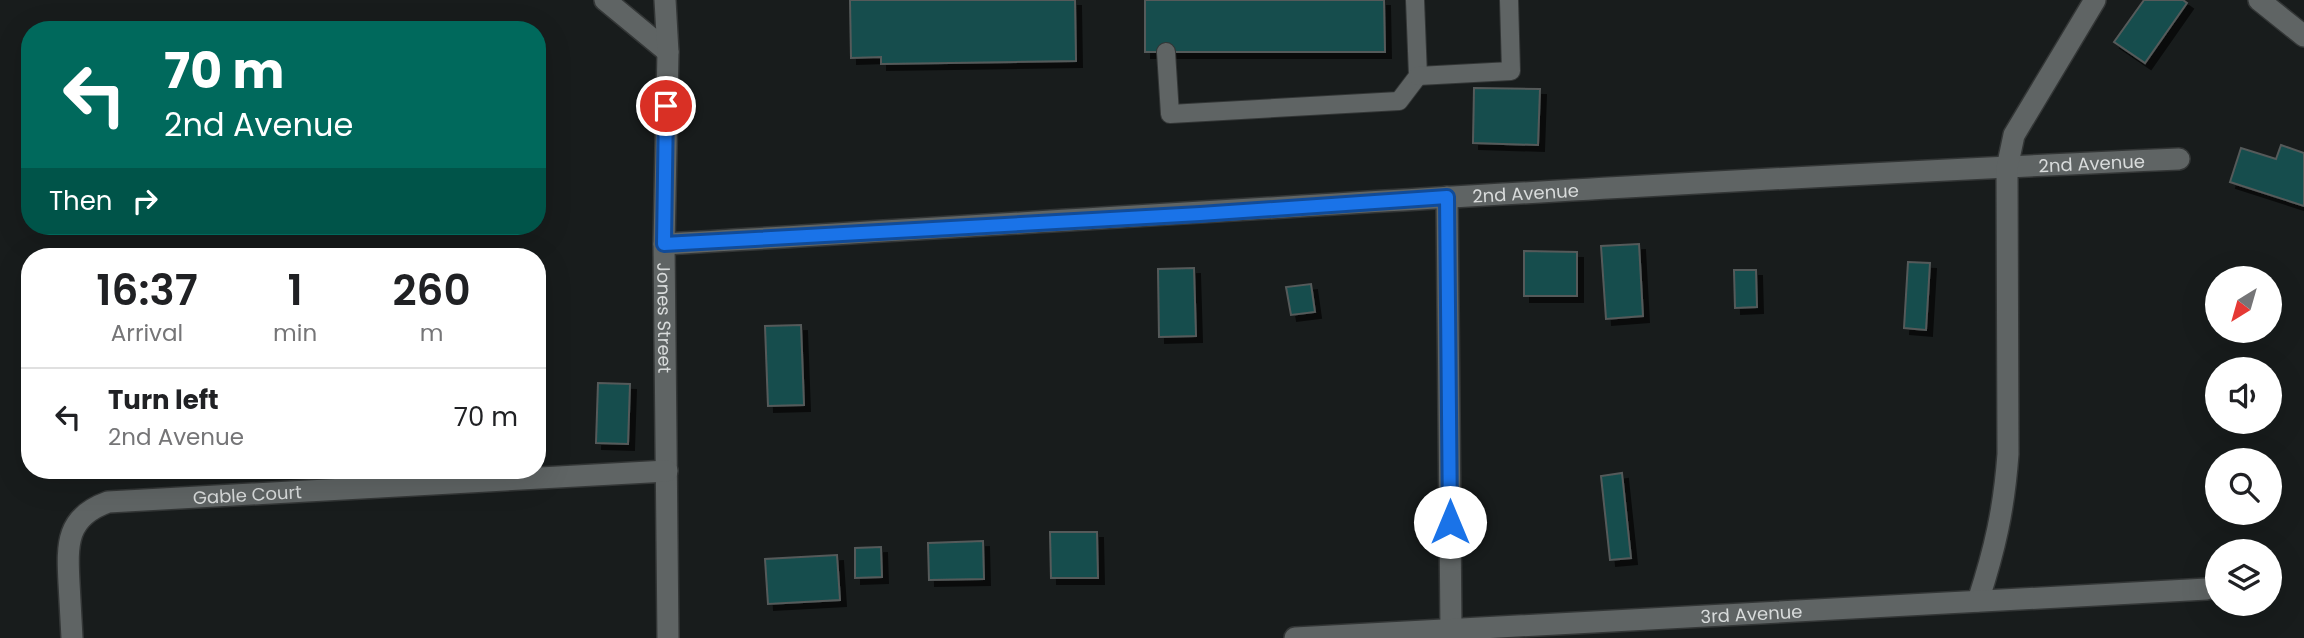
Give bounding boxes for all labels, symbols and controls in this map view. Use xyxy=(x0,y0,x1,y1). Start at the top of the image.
text: 70 m xyxy=(164,37,284,105)
icon: left xyxy=(49,49,140,140)
pin xyxy=(636,76,696,136)
icon: arrive xyxy=(647,87,685,125)
text: 2nd Avenue xyxy=(164,102,353,147)
street label: 2nd Avenue xyxy=(2038,148,2145,178)
street label: 2nd Avenue xyxy=(1472,177,1579,208)
icon: right xyxy=(126,182,164,220)
text: Then xyxy=(49,183,112,219)
text: 16:37 xyxy=(96,261,198,320)
text: 1 xyxy=(287,261,303,320)
text: 260 xyxy=(392,261,471,320)
street label: Jones Street xyxy=(652,262,678,373)
north arrow xyxy=(2205,266,2282,343)
map controls xyxy=(2205,266,2282,616)
text: Arrival xyxy=(111,317,183,349)
text: min xyxy=(273,317,317,349)
text: m xyxy=(420,317,443,349)
button: sound xyxy=(2205,357,2282,434)
text: Turn left xyxy=(108,382,219,418)
icon: left xyxy=(49,398,87,436)
text: 70 m xyxy=(454,399,518,435)
text: 2nd Avenue xyxy=(108,421,244,453)
button: search xyxy=(2205,448,2282,525)
street label: Gable Court xyxy=(192,479,302,510)
position arrow xyxy=(1413,485,1487,559)
button: layers xyxy=(2205,539,2282,616)
street label: 3rd Avenue xyxy=(1700,598,1803,629)

